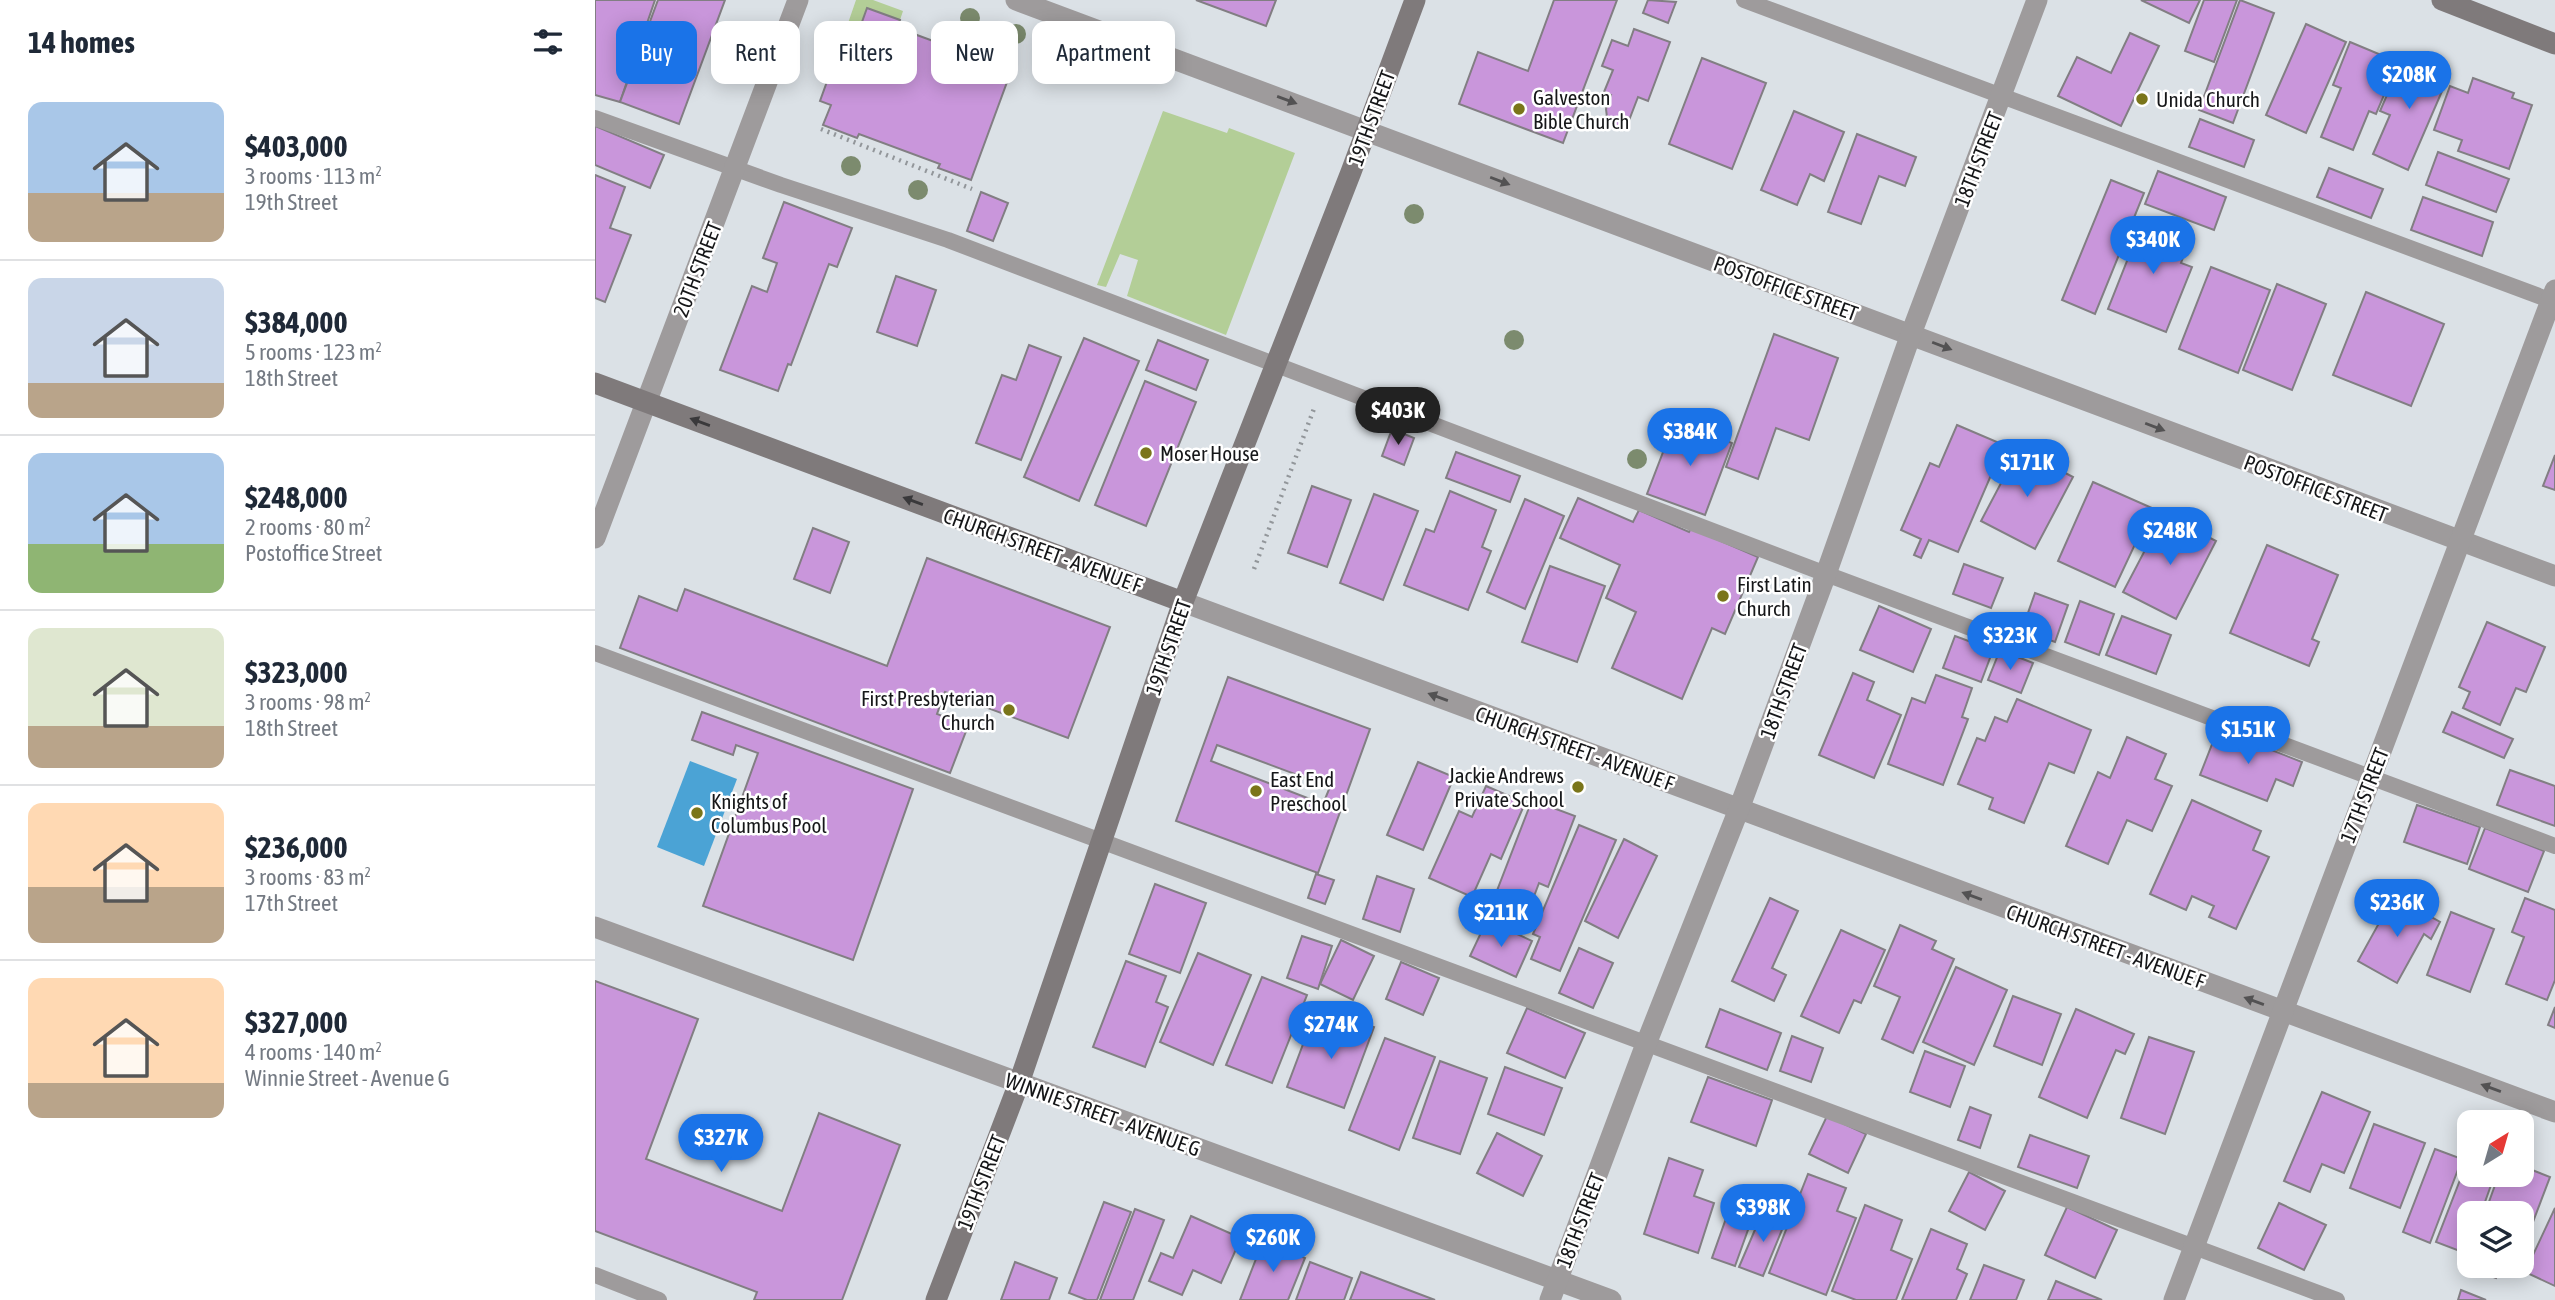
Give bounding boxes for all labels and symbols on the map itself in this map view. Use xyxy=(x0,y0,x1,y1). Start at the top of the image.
pin: $208K xyxy=(2360,52,2458,111)
street label: 19TH STREET xyxy=(1343,67,1399,169)
place label: Galveston Bible Church xyxy=(1533,85,1629,133)
place label: Unida Church xyxy=(2156,87,2260,111)
marker: Unida Church xyxy=(2134,91,2150,107)
one-way arrow xyxy=(1277,95,1298,106)
marker: Galveston Bible Church xyxy=(1511,101,1527,117)
street label: 18TH STREET xyxy=(1949,108,2007,210)
one-way arrow xyxy=(1489,175,1510,186)
pin: $340K xyxy=(2104,216,2202,276)
street label: 20TH STREET xyxy=(668,218,726,320)
street label: POSTOFFICE STREET xyxy=(1711,251,1861,325)
one-way arrow xyxy=(1932,341,1953,352)
pin: $403K xyxy=(1349,388,1447,447)
pin: $384K xyxy=(1641,408,1739,468)
one-way arrow xyxy=(689,416,710,427)
one-way arrow xyxy=(2145,421,2166,432)
pin: $171K xyxy=(1978,440,2076,499)
place label: Moser House xyxy=(1160,441,1259,465)
marker: Moser House xyxy=(1138,445,1154,461)
street label: POSTOFFICE STREET xyxy=(2241,450,2391,526)
one-way arrow xyxy=(902,496,923,507)
street label: CHURCH STREET - AVENUE F xyxy=(940,503,1146,597)
pin: $248K xyxy=(2121,508,2219,567)
place label: First Latin Church xyxy=(1737,572,1812,620)
marker: First Latin Church xyxy=(1715,588,1731,604)
street label: 19TH STREET xyxy=(1140,596,1196,698)
pin: $323K xyxy=(1961,612,2059,672)
street label: 18TH STREET xyxy=(1755,640,1811,742)
place label: First Presbyterian Church xyxy=(861,686,995,734)
one-way arrow xyxy=(1427,691,1448,702)
street label: CHURCH STREET - AVENUE F xyxy=(1472,701,1678,795)
marker: First Presbyterian Church xyxy=(1001,702,1017,718)
pin: $151K xyxy=(2199,706,2297,766)
street label: 17TH STREET xyxy=(2335,744,2393,846)
place label: Jackie Andrews Private School xyxy=(1448,763,1564,811)
place label: East End Preschool xyxy=(1270,767,1347,815)
marker: Jackie Andrews Private School xyxy=(1570,779,1586,795)
marker: East End Preschool xyxy=(1248,783,1264,799)
place label: Knights of Columbus Pool xyxy=(711,789,827,837)
marker: Knights of Columbus Pool xyxy=(689,805,705,821)
pin: $236K xyxy=(2348,880,2446,939)
pin: $211K xyxy=(1452,890,1550,949)
one-way arrow xyxy=(1962,890,1983,901)
street label: CHURCH STREET - AVENUE F xyxy=(2003,899,2209,993)
one-way arrow xyxy=(2244,995,2265,1006)
pin: $274K xyxy=(1282,1002,1380,1061)
street label: WINNIE STREET - AVENUE G xyxy=(1002,1067,1204,1161)
one-way arrow xyxy=(2480,1082,2501,1093)
north arrow xyxy=(2457,1110,2534,1186)
pin: $327K xyxy=(672,1114,770,1174)
street label: 19TH STREET xyxy=(952,1131,1010,1233)
street label: 18TH STREET xyxy=(1551,1169,1609,1271)
pin: $398K xyxy=(1714,1184,1812,1244)
pin: $260K xyxy=(1224,1214,1322,1274)

